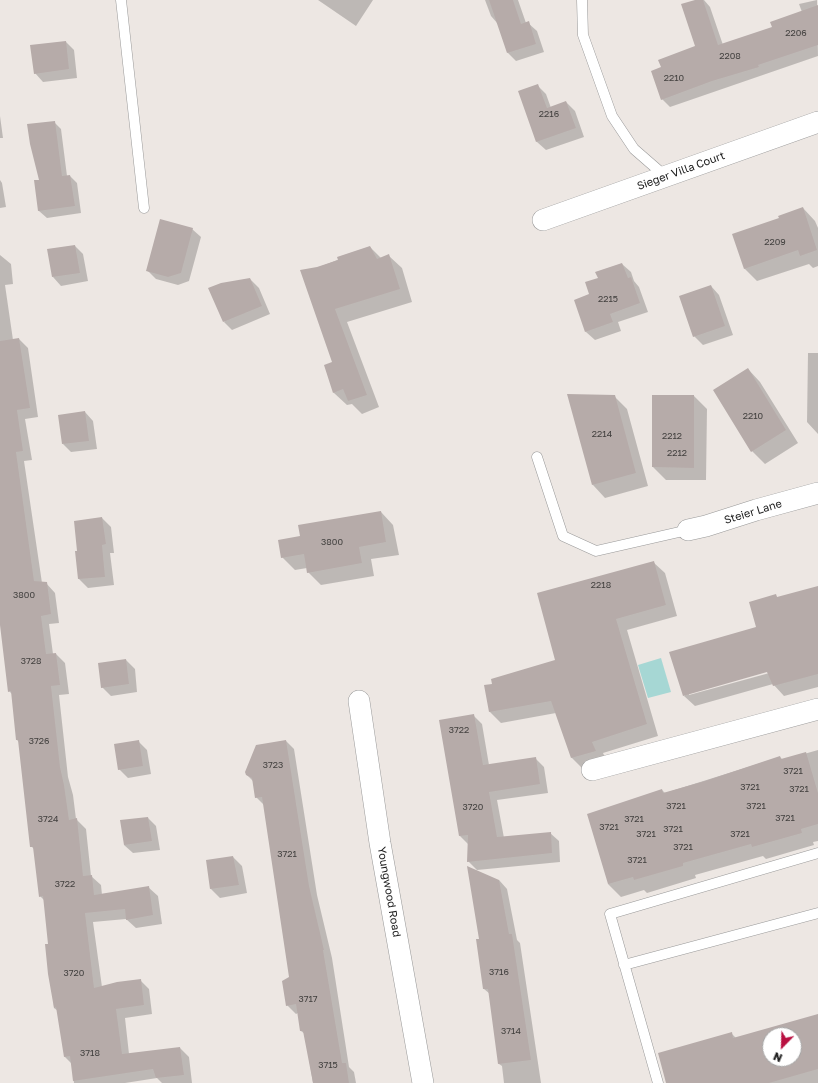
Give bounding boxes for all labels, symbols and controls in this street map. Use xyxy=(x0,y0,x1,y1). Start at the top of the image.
house number: 2206 xyxy=(785,28,807,38)
house number: 2208 xyxy=(719,51,741,61)
house number: 2210 xyxy=(664,73,684,83)
house number: 2216 xyxy=(539,109,559,119)
street label: Sieger Villa Court xyxy=(635,149,727,193)
house number: 2209 xyxy=(764,237,786,247)
house number: 2215 xyxy=(598,294,618,304)
house number: 2210 xyxy=(743,411,763,421)
house number: 2214 xyxy=(592,429,612,439)
house number: 2212 xyxy=(662,431,682,441)
house number: 2212 xyxy=(667,448,687,458)
street label: Steier Lane xyxy=(723,497,783,527)
house number: 3800 xyxy=(321,537,343,547)
house number: 2218 xyxy=(591,580,611,590)
house number: 3800 xyxy=(13,590,35,600)
house number: 3728 xyxy=(21,656,41,666)
house number: 3722 xyxy=(449,725,469,735)
house number: 3726 xyxy=(29,736,49,746)
house number: 3723 xyxy=(263,760,283,770)
house number: 3721 xyxy=(783,766,803,776)
house number: 3721 xyxy=(740,782,760,792)
house number: 3721 xyxy=(789,784,809,794)
house number: 3721 xyxy=(666,801,686,811)
house number: 3721 xyxy=(746,801,766,811)
house number: 3720 xyxy=(463,802,483,812)
house number: 3721 xyxy=(775,813,795,823)
house number: 3724 xyxy=(38,814,58,824)
house number: 3721 xyxy=(624,814,644,824)
house number: 3721 xyxy=(599,822,619,832)
house number: 3721 xyxy=(663,824,683,834)
house number: 3721 xyxy=(636,829,656,839)
house number: 3721 xyxy=(730,829,750,839)
house number: 3721 xyxy=(673,842,693,852)
street label: Youngwood Road xyxy=(375,846,403,938)
house number: 3721 xyxy=(277,849,297,859)
house number: 3721 xyxy=(627,855,647,865)
house number: 3722 xyxy=(55,879,75,889)
house number: 3716 xyxy=(489,967,509,977)
house number: 3720 xyxy=(64,968,84,978)
house number: 3717 xyxy=(298,994,318,1004)
house number: 3714 xyxy=(501,1026,521,1036)
north arrow xyxy=(762,1027,802,1067)
house number: 3718 xyxy=(80,1048,100,1058)
text: N xyxy=(771,1050,784,1065)
house number: 3715 xyxy=(318,1060,338,1070)

